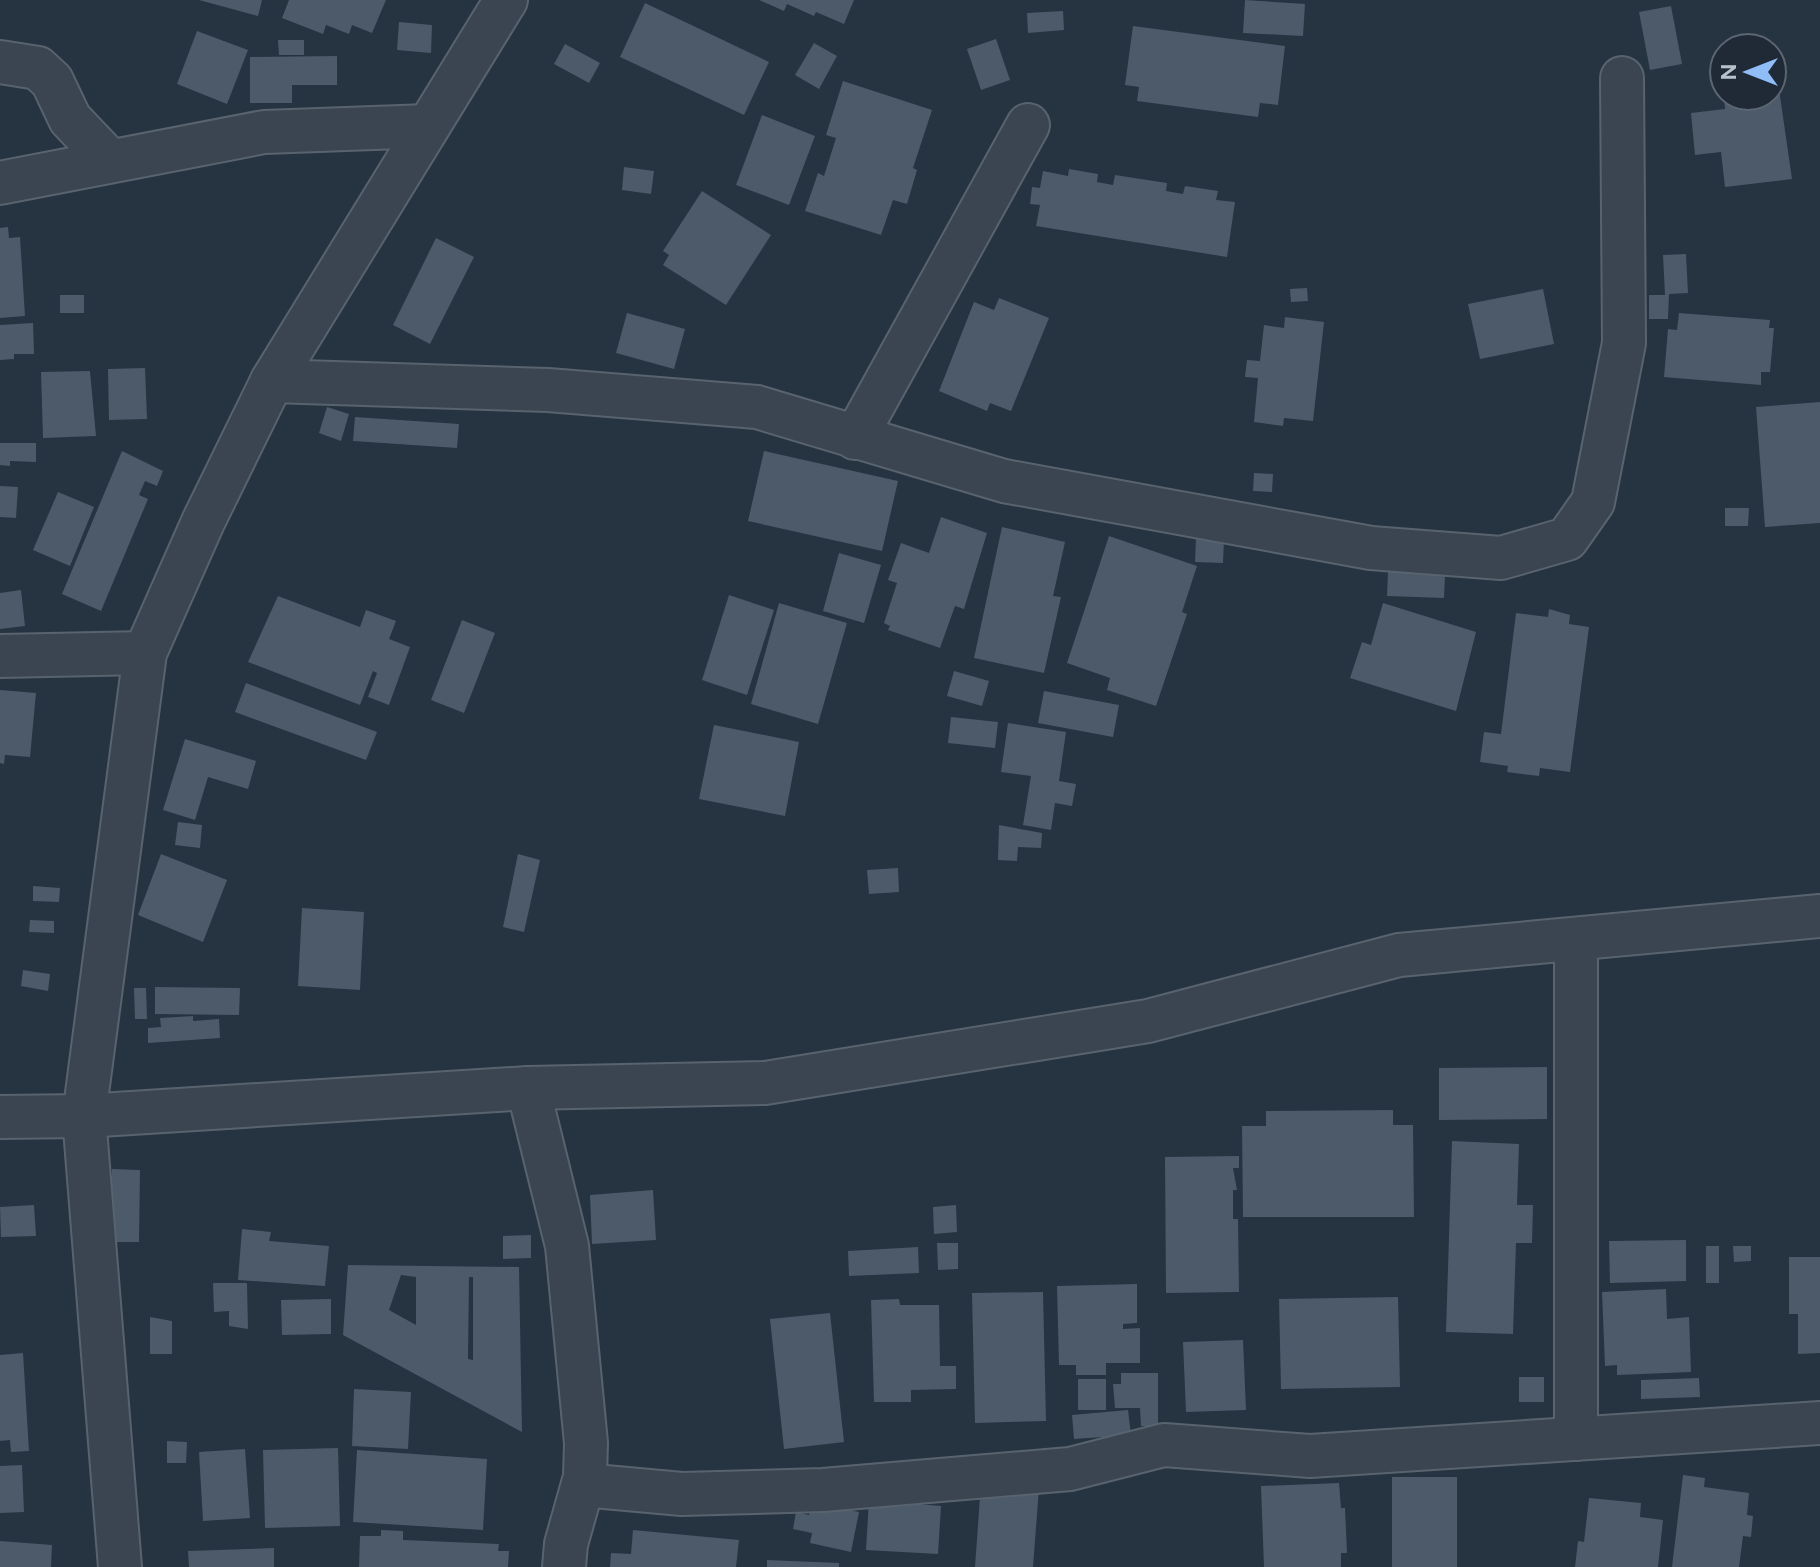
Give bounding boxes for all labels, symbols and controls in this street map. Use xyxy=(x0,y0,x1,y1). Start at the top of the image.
north arrow xyxy=(1708,32,1788,112)
text: N xyxy=(1715,63,1742,81)

